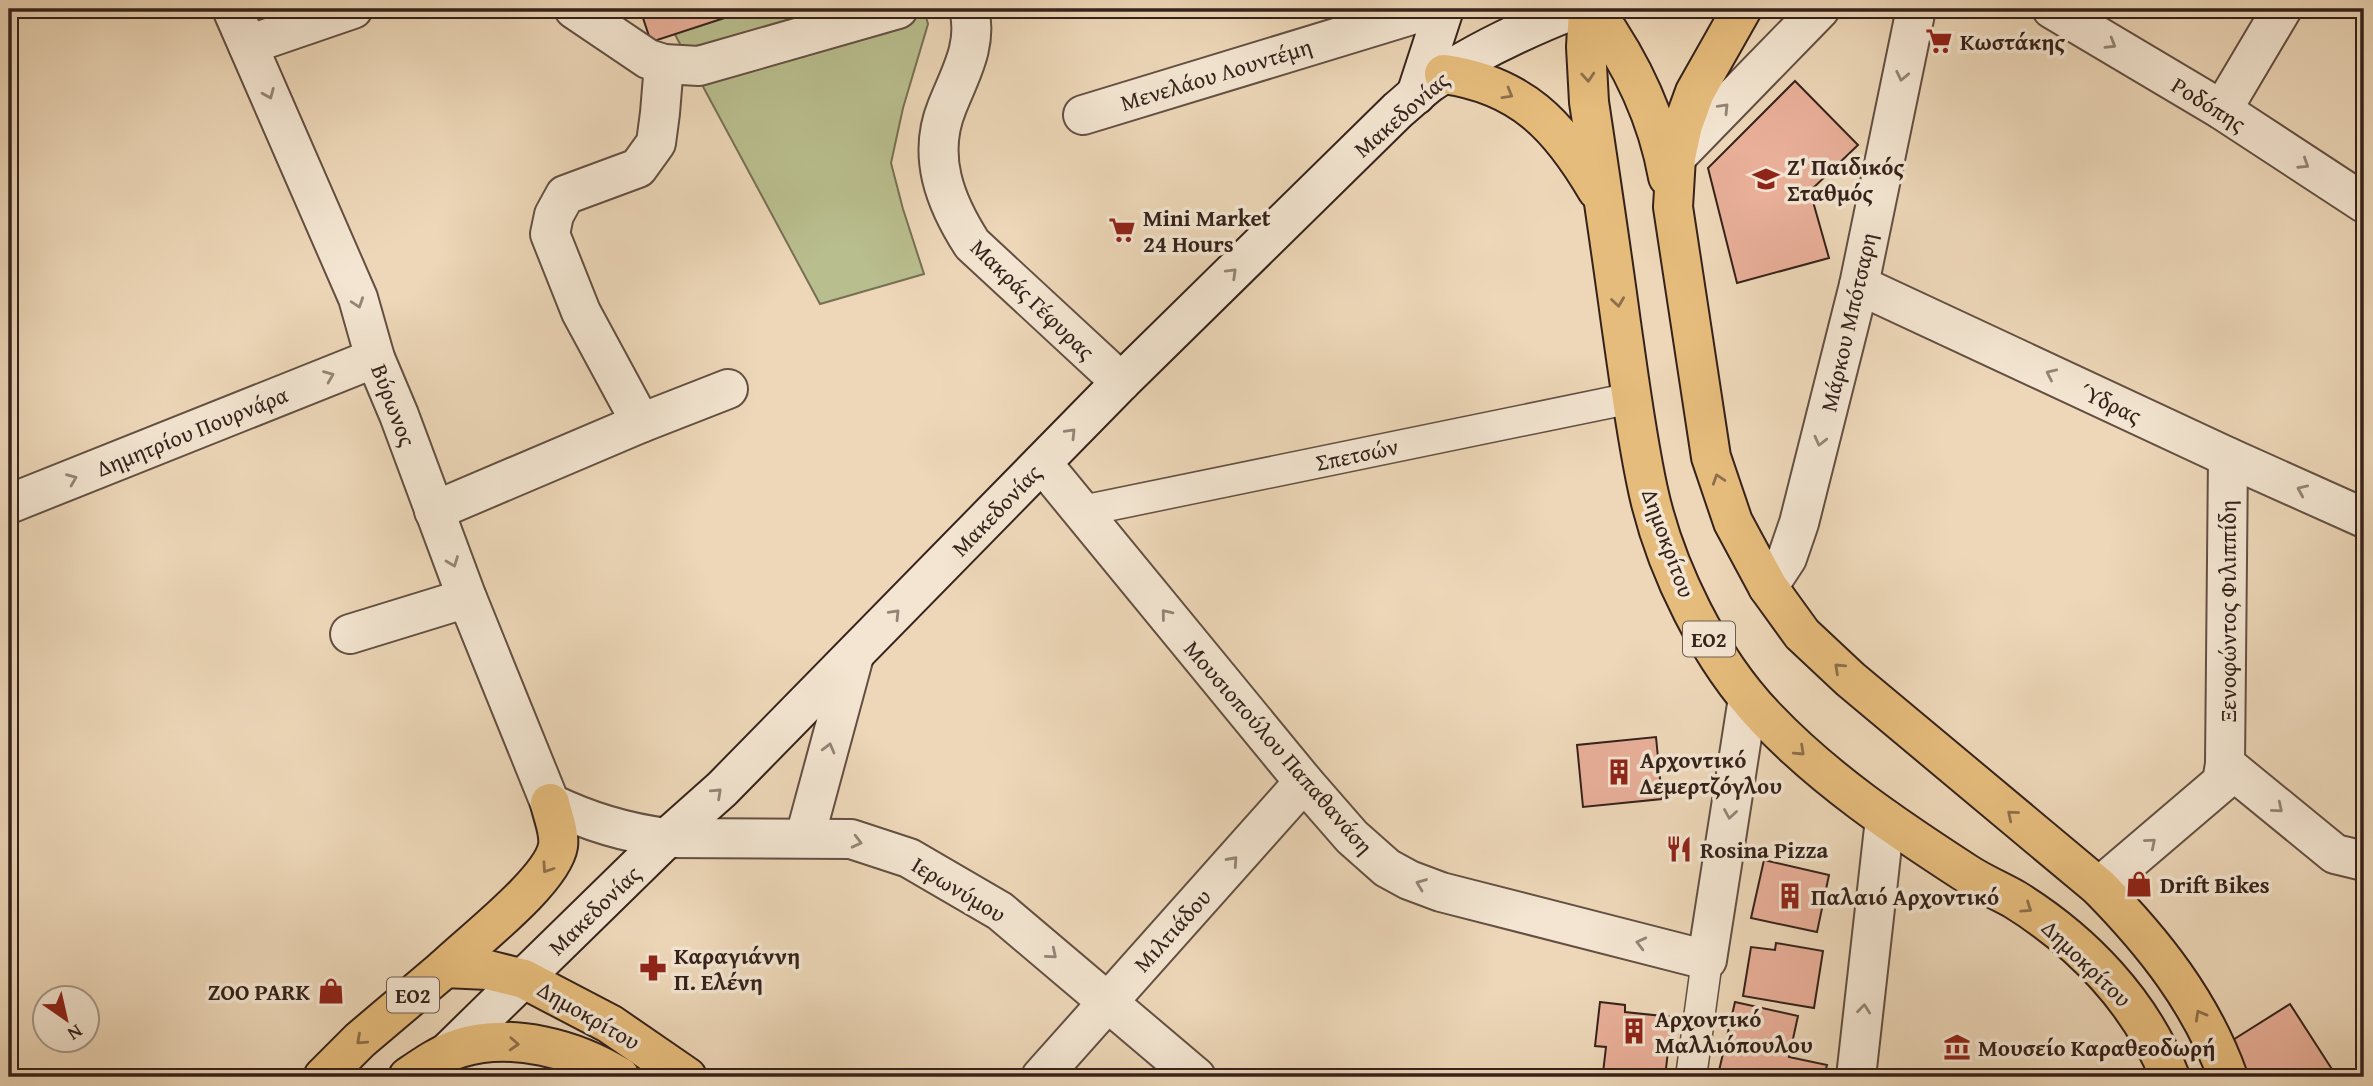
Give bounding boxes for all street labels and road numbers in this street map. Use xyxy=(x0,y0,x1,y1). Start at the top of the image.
street label: Μενελάου Λουντέμη xyxy=(1116,29,1316,119)
street label: Μακεδονίας xyxy=(1346,63,1456,165)
street label: Ροδόπης xyxy=(2166,68,2253,140)
street label: Μάρκου Μπότσαρη xyxy=(1811,229,1885,415)
street label: Μακράς Γέφυρας xyxy=(963,231,1103,367)
street label: Βύρωνος xyxy=(363,359,425,451)
street label: Ύδρας xyxy=(2075,375,2147,432)
street label: Δημητρίου Πουρνάρα xyxy=(91,377,293,485)
street label: Σπετσών xyxy=(1313,429,1401,479)
street label: Μακεδονίας xyxy=(944,456,1049,564)
street label: Δημοκρίτου xyxy=(1634,484,1704,602)
street label: Ξενοφώντος Φιλιππίδη xyxy=(2211,500,2244,722)
road number: ΕΟ2 xyxy=(1683,622,1735,656)
street label: Μουσιοπούλου Παπαθανάση xyxy=(1177,633,1381,861)
street label: Ιερωνύμου xyxy=(906,848,1012,930)
street label: Μακεδονίας xyxy=(540,857,648,962)
street label: Μιλτιάδου xyxy=(1126,881,1219,979)
street label: Δημοκρίτου xyxy=(2035,912,2139,1014)
street label: Δημοκρίτου xyxy=(532,972,646,1058)
road number: ΕΟ2 xyxy=(387,978,439,1012)

